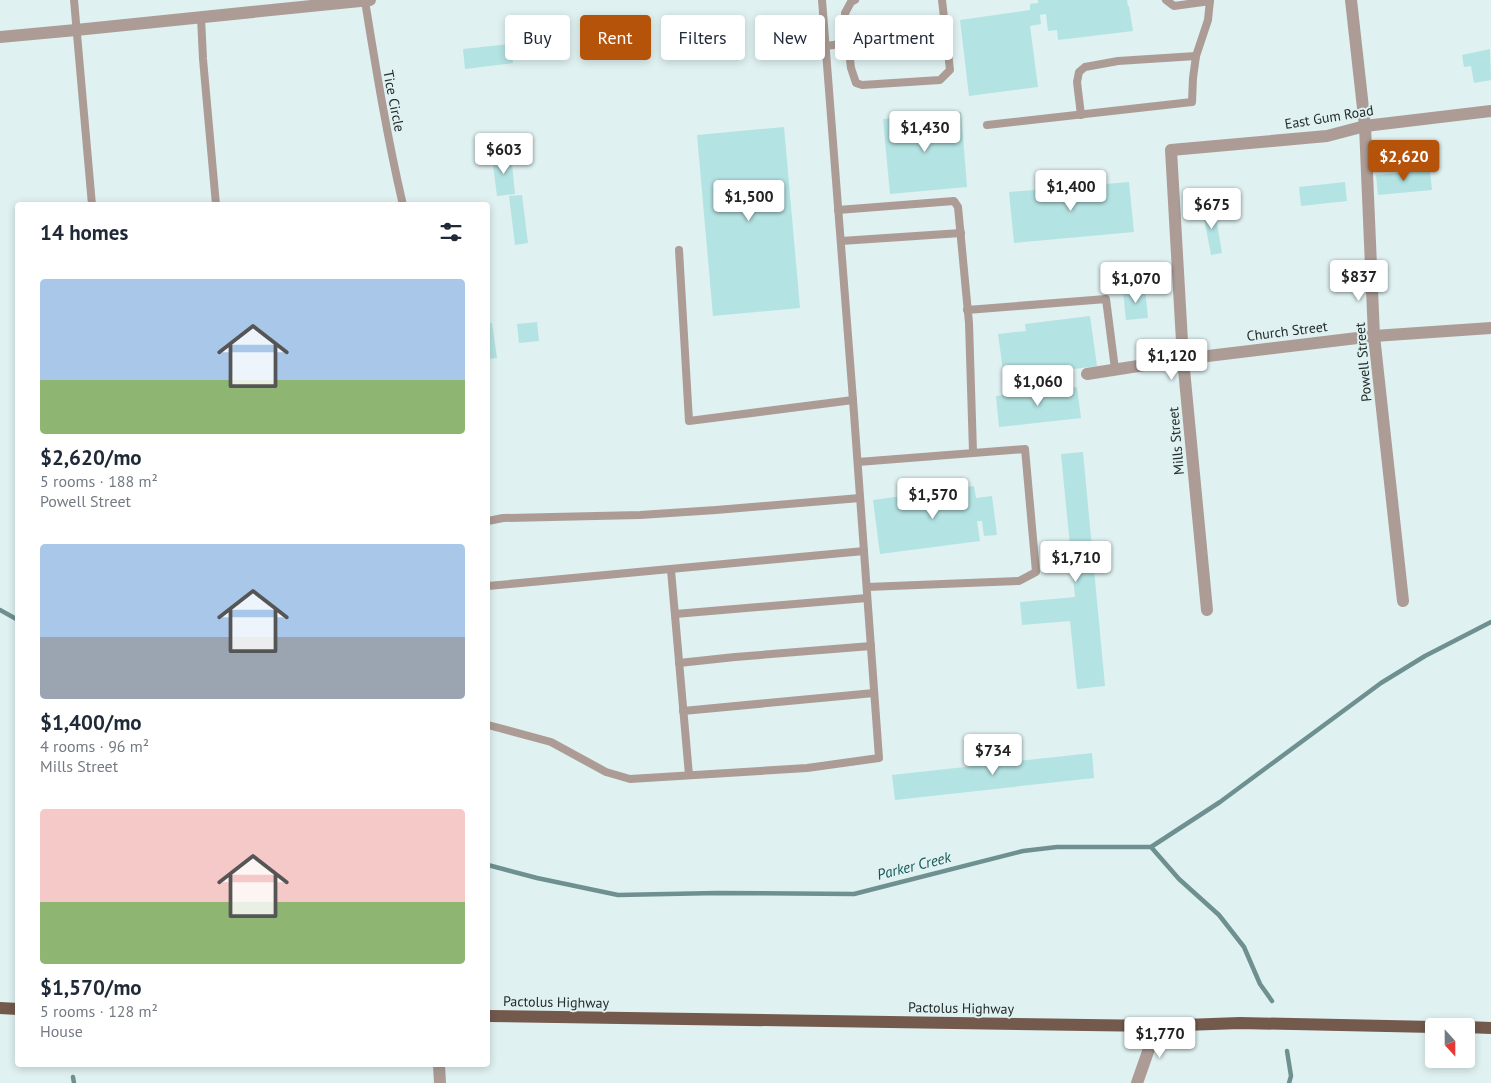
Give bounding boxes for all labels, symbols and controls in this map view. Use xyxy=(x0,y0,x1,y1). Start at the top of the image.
chip: Buy xyxy=(505,15,570,60)
chip: Rent xyxy=(580,15,651,60)
chip: Filters xyxy=(661,15,745,60)
chip: New xyxy=(755,15,825,60)
chip: Apartment xyxy=(835,15,953,60)
street label: Tice Circle xyxy=(379,69,409,133)
street label: East Gum Road xyxy=(1283,101,1375,133)
pin: $1,430 xyxy=(884,110,966,153)
text: $1,430 xyxy=(900,117,950,137)
pin: $603 xyxy=(474,132,534,175)
text: $603 xyxy=(486,139,522,159)
pin: $2,620 xyxy=(1363,140,1445,182)
text: $2,620 xyxy=(1379,146,1429,166)
pin: $1,400 xyxy=(1030,170,1112,212)
text: $1,400 xyxy=(1046,176,1096,196)
pin: $1,500 xyxy=(708,180,790,222)
text: $1,500 xyxy=(724,186,774,206)
pin: $675 xyxy=(1182,188,1242,230)
text: $675 xyxy=(1194,194,1230,214)
icon: filters xyxy=(437,218,465,246)
text: 14 homes xyxy=(40,219,128,246)
pin: $837 xyxy=(1329,260,1389,302)
pin: $1,070 xyxy=(1095,262,1177,304)
text: $837 xyxy=(1341,266,1377,286)
text: $1,070 xyxy=(1111,268,1161,288)
icon: home xyxy=(208,311,298,401)
street label: Church Street xyxy=(1245,317,1329,345)
street label: Powell Street xyxy=(1351,321,1375,402)
pin: $1,120 xyxy=(1131,338,1213,381)
text: $1,120 xyxy=(1147,345,1197,365)
pin: $1,060 xyxy=(997,364,1079,407)
text: $1,060 xyxy=(1013,371,1063,391)
street label: Mills Street xyxy=(1164,406,1188,476)
text: $2,620/mo xyxy=(40,444,142,471)
text: 5 rooms · 188 m² xyxy=(40,471,158,491)
pin: $1,570 xyxy=(892,478,974,520)
text: $1,570 xyxy=(908,484,958,504)
text: Powell Street xyxy=(40,491,131,511)
pin: $1,710 xyxy=(1035,540,1117,583)
text: $1,710 xyxy=(1051,547,1101,567)
icon: home xyxy=(208,576,298,666)
text: $1,400/mo xyxy=(40,709,142,736)
pin: $734 xyxy=(963,734,1023,776)
text: 4 rooms · 96 m² xyxy=(40,736,149,756)
text: $734 xyxy=(975,740,1011,760)
text: Mills Street xyxy=(40,756,118,776)
icon: home xyxy=(208,841,298,931)
water label: Parker Creek xyxy=(875,847,954,884)
text: $1,570/mo xyxy=(40,974,142,1001)
street label: Pactolus Highway xyxy=(503,992,610,1012)
street label: Pactolus Highway xyxy=(908,998,1015,1018)
text: 5 rooms · 128 m² xyxy=(40,1001,158,1021)
pin: $1,770 xyxy=(1119,1016,1201,1059)
north arrow xyxy=(1425,1018,1475,1068)
map controls xyxy=(1425,1018,1475,1068)
text: House xyxy=(40,1021,83,1041)
text: $1,770 xyxy=(1135,1023,1185,1043)

